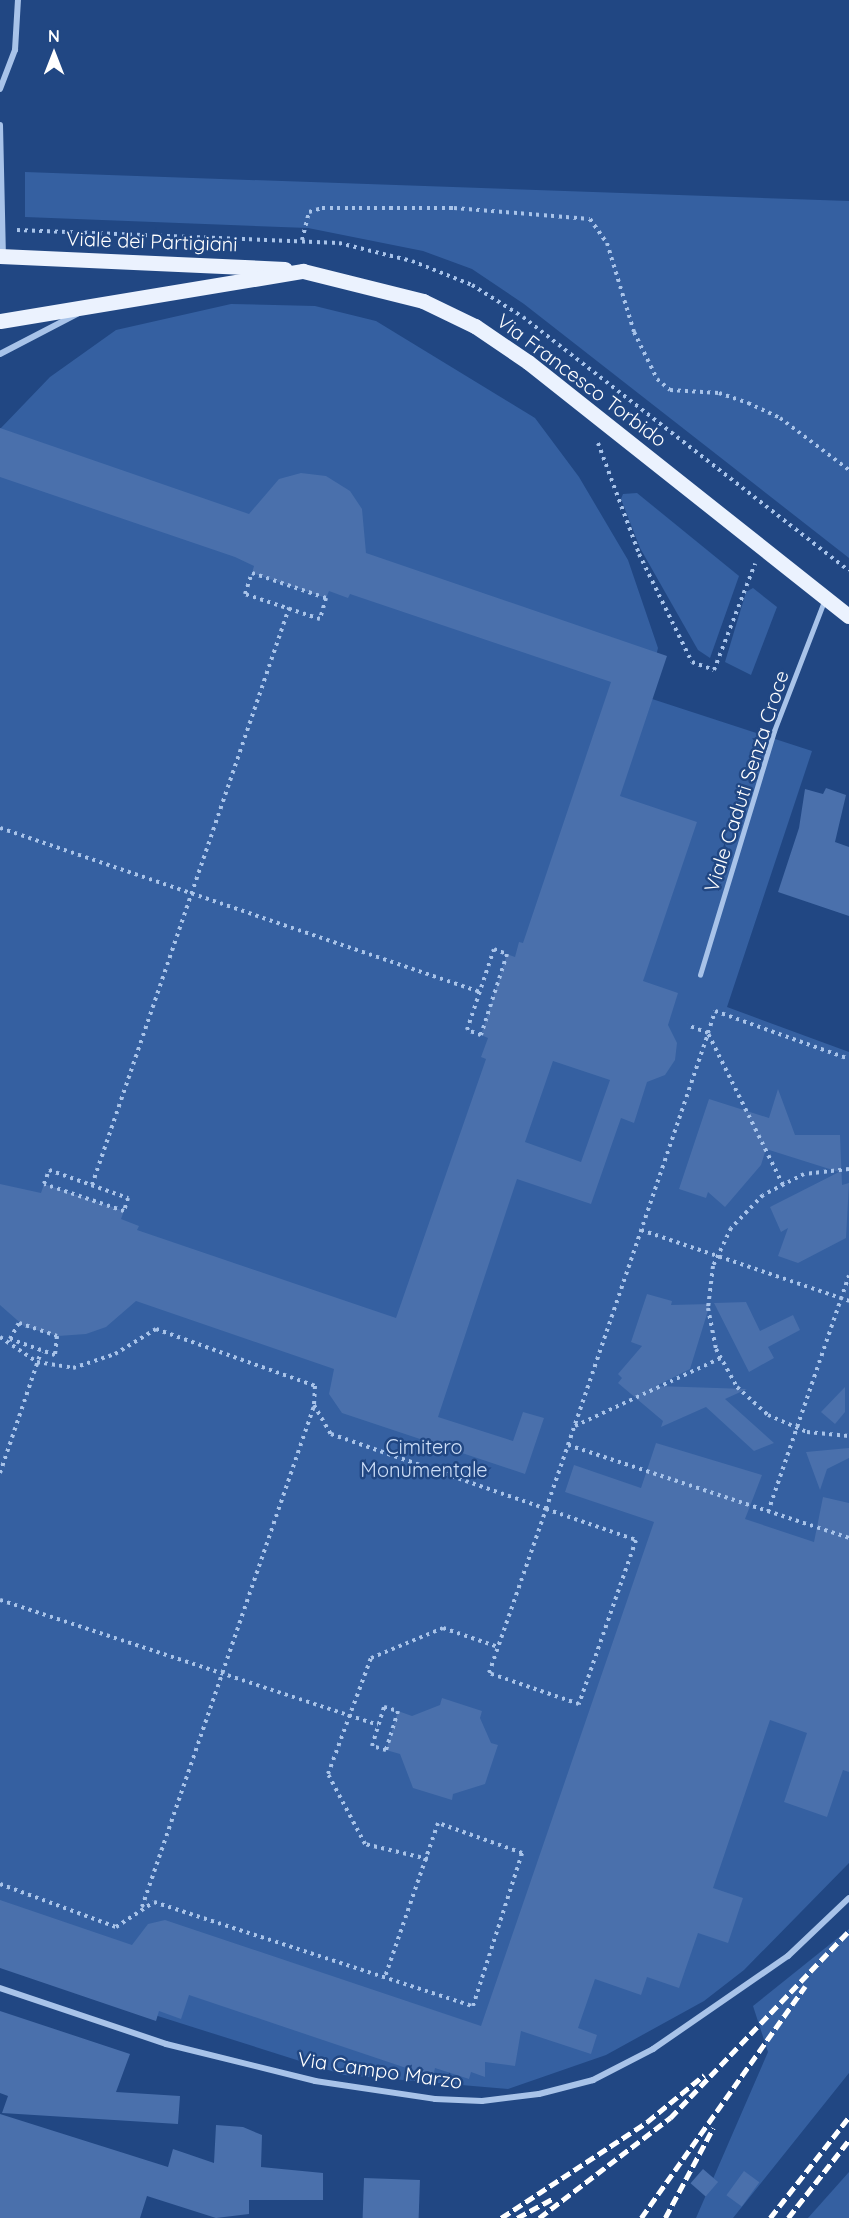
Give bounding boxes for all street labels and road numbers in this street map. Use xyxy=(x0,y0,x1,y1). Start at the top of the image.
street label: Viale dei Partigiani xyxy=(66,226,238,256)
street label: Via Francesco Torbido xyxy=(492,308,672,452)
street label: Viale Caduti Senza Croce xyxy=(699,667,793,895)
street label: Via Campo Marzo xyxy=(296,2047,464,2093)

